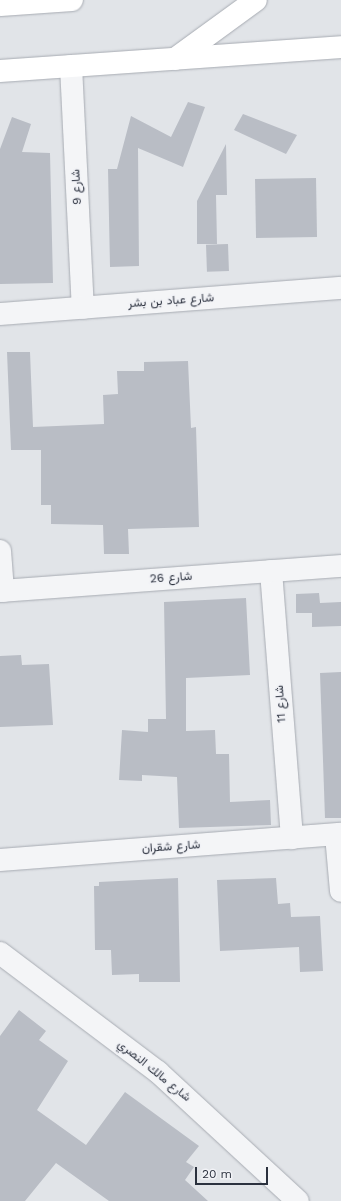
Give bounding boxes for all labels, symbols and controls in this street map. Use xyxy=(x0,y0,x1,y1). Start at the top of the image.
street label: شارع 9 xyxy=(69,169,85,205)
street label: شارع عباد بن بشر xyxy=(127,291,215,311)
street label: شارع 26 xyxy=(149,569,193,587)
street label: شارع 11 xyxy=(273,685,289,723)
street label: شارع شقران xyxy=(141,838,201,856)
street label: شارع مالك النصري xyxy=(115,1037,193,1105)
scale bar xyxy=(197,1159,270,1185)
text: 20 m xyxy=(202,1167,232,1181)

